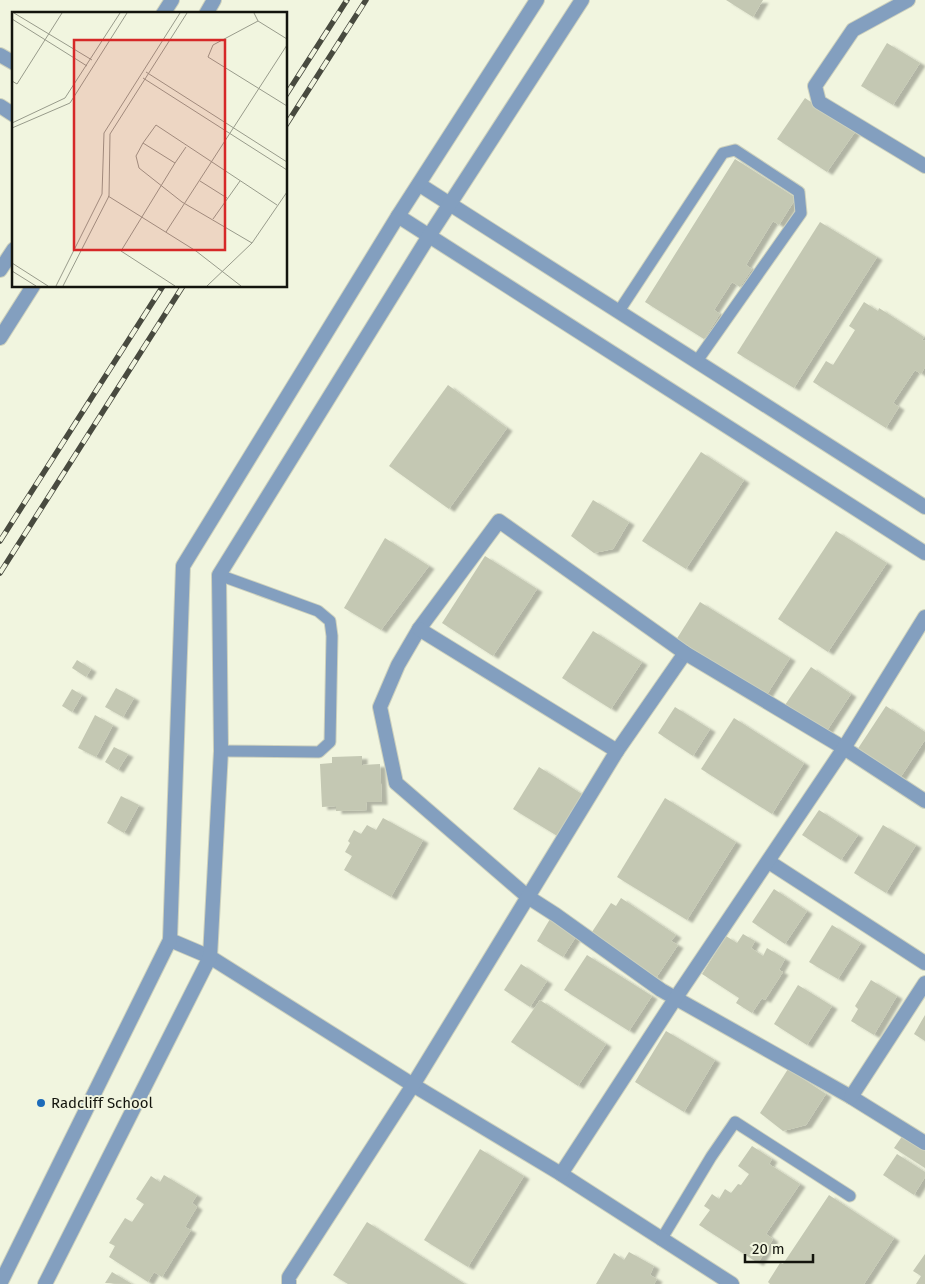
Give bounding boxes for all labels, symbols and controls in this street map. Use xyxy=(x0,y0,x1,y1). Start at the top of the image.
inset map xyxy=(12,12,288,288)
place label: Radcliff School xyxy=(51,1094,154,1112)
marker: Radcliff School xyxy=(35,1097,47,1109)
scale bar xyxy=(745,1232,812,1264)
text: 20 m xyxy=(752,1240,785,1258)

